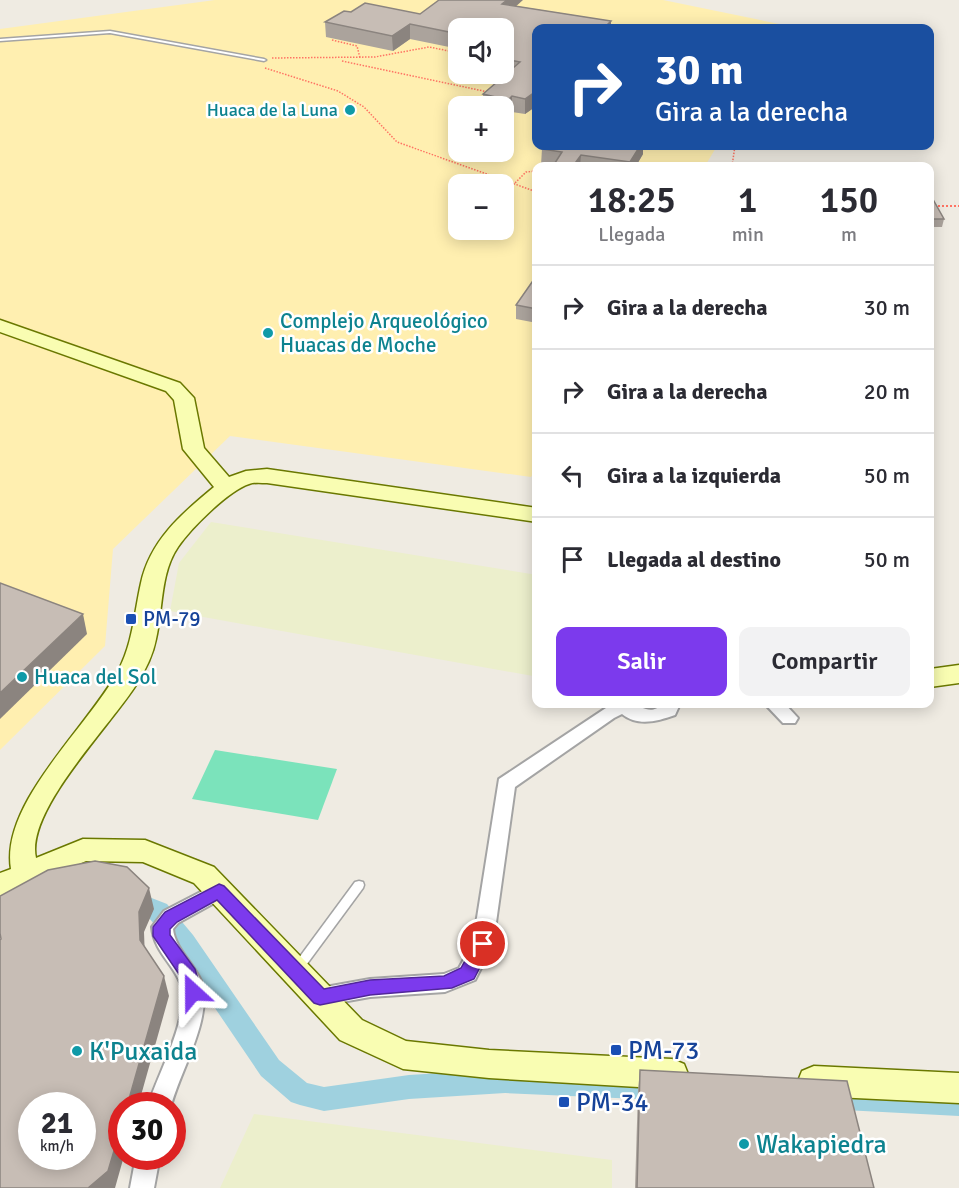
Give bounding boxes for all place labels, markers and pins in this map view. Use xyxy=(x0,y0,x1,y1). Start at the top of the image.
place label: Huaca de la Luna xyxy=(207,99,338,121)
marker: Huaca de la Luna xyxy=(343,103,357,117)
place label: Complejo Arqueológico Huacas de Moche xyxy=(280,308,488,358)
marker: Complejo Arqueológico Huacas de Moche xyxy=(261,326,275,340)
place label: PM-79 xyxy=(143,606,201,632)
marker: PM-79 xyxy=(124,612,138,626)
place label: Huaca del Sol xyxy=(34,664,157,690)
marker: Huaca del Sol xyxy=(15,670,29,684)
pin xyxy=(457,918,508,969)
place label: PM-73 xyxy=(628,1035,699,1067)
place label: K'Puxaida xyxy=(89,1036,198,1068)
marker: PM-73 xyxy=(609,1043,623,1057)
marker: K'Puxaida xyxy=(70,1044,84,1058)
place label: PM-34 xyxy=(576,1087,649,1119)
marker: PM-34 xyxy=(557,1095,571,1109)
place label: Wakapiedra xyxy=(756,1129,887,1161)
marker: Wakapiedra xyxy=(737,1137,751,1151)

